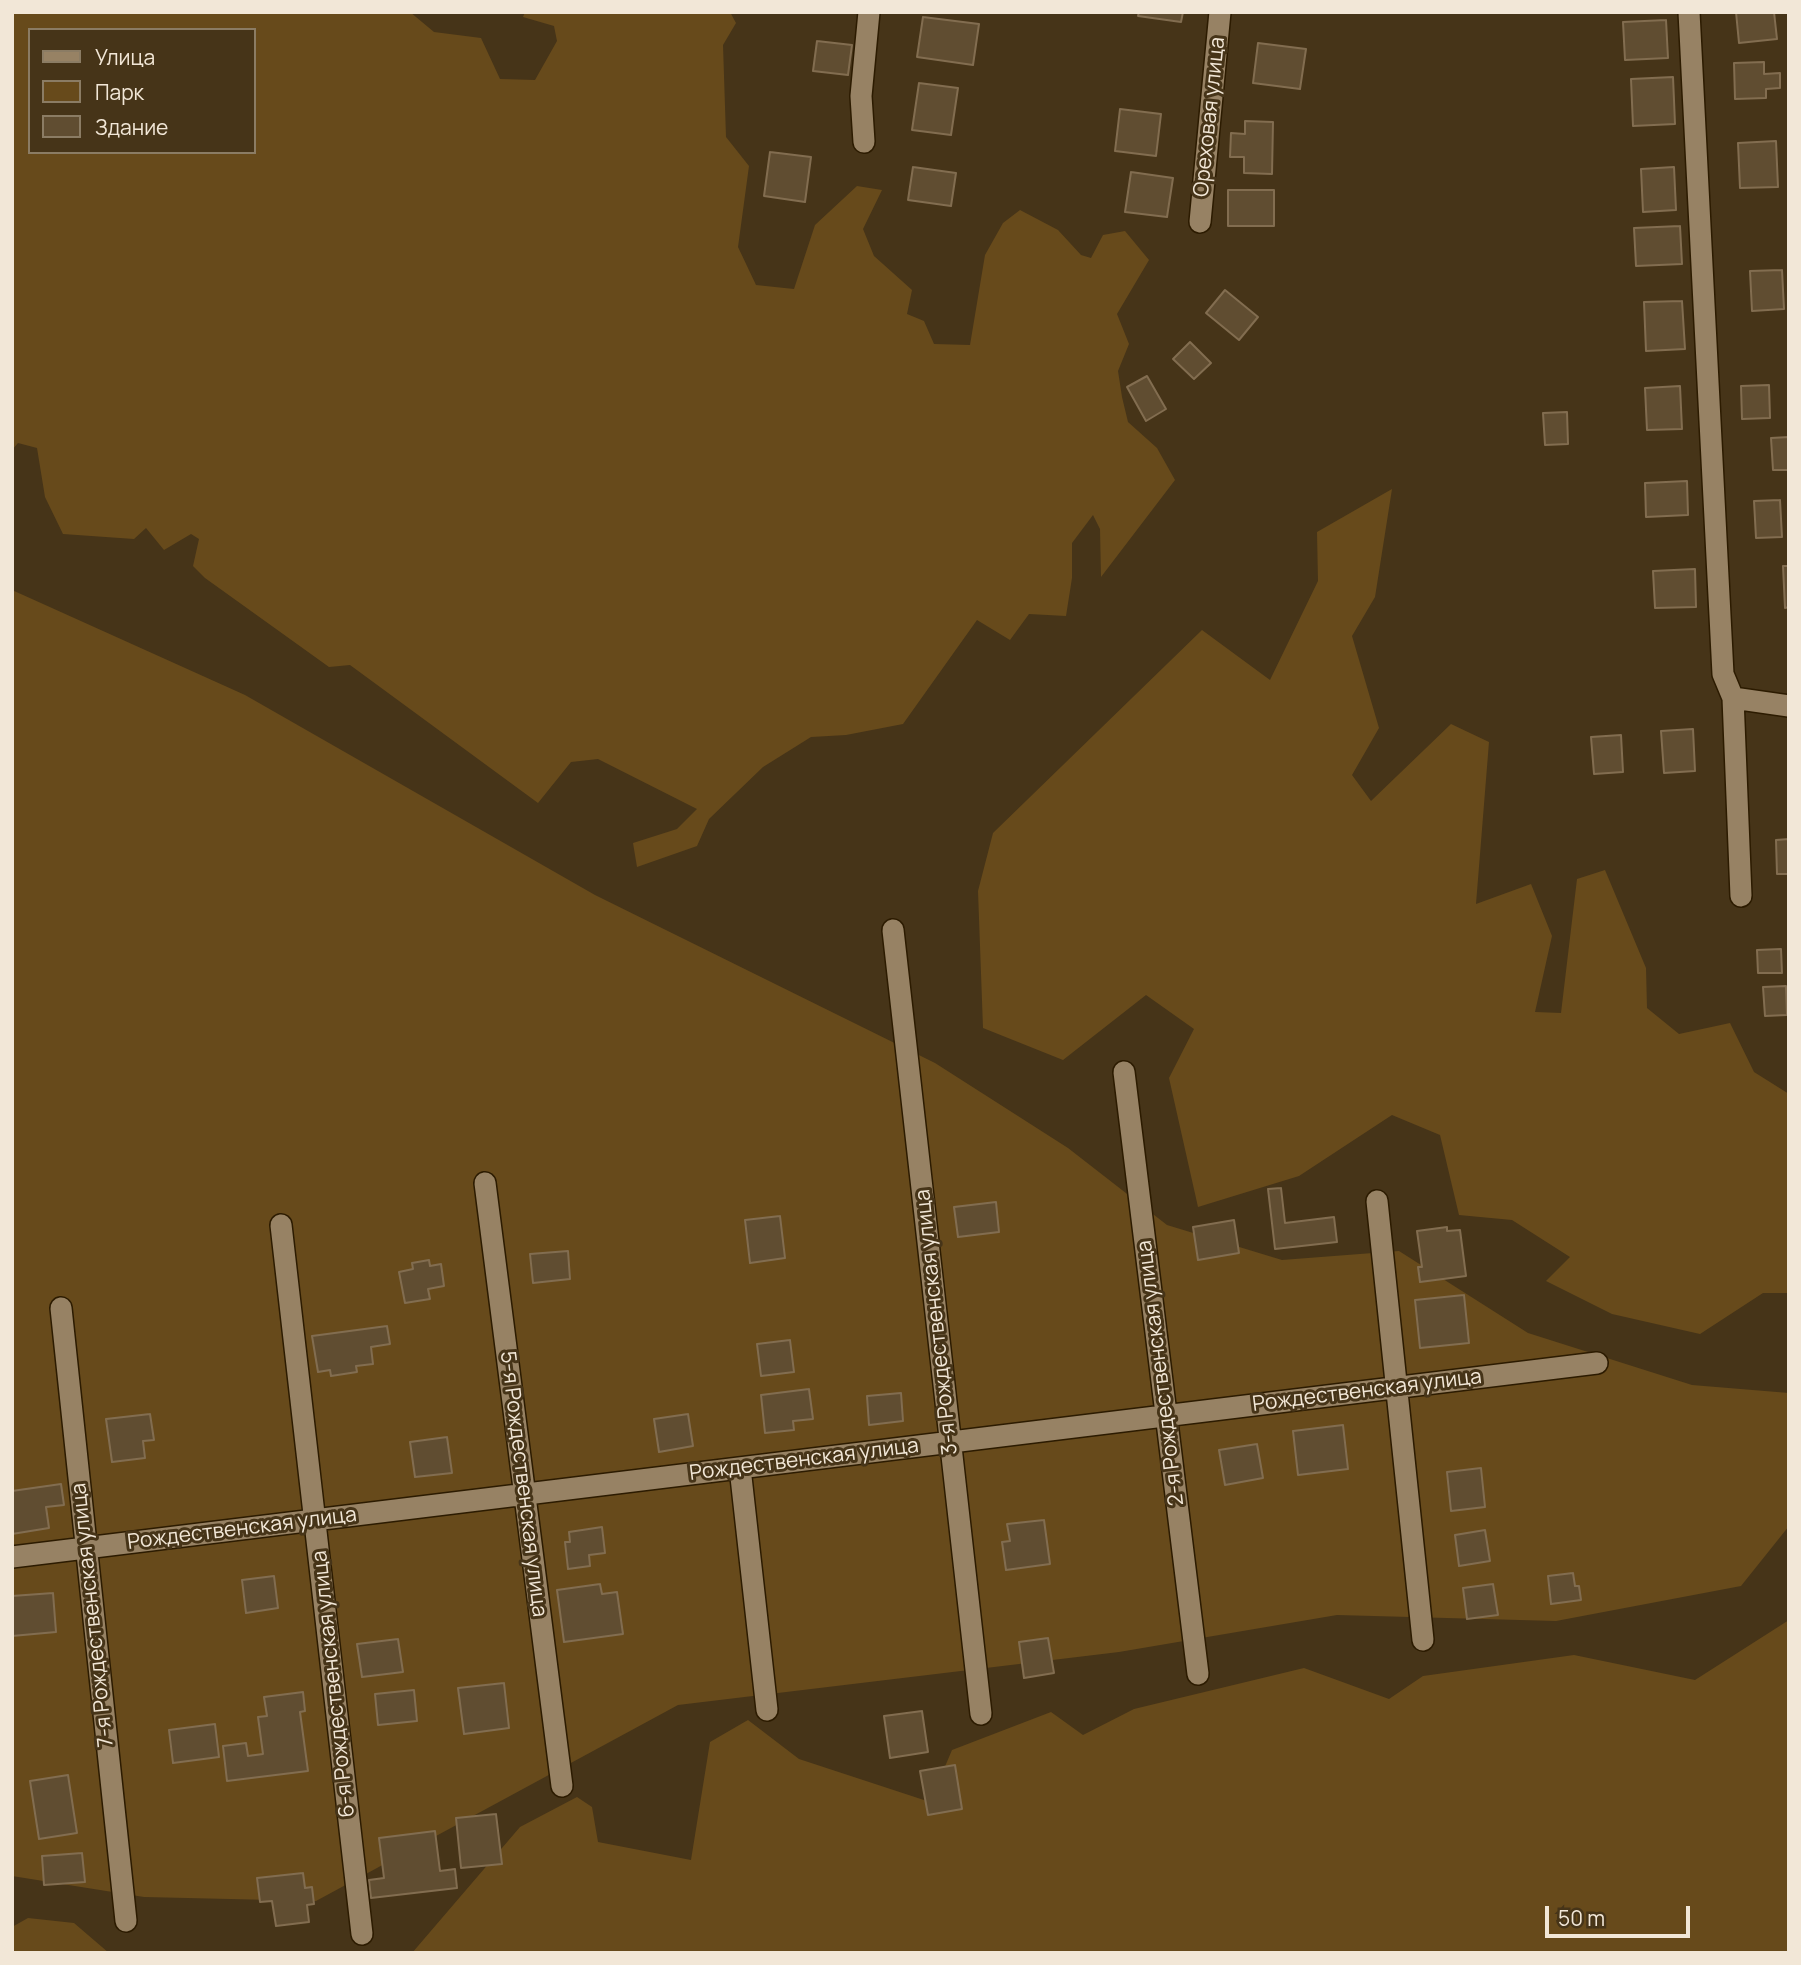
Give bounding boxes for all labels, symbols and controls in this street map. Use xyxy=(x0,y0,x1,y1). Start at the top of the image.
legend xyxy=(28,28,256,154)
street label: Ореховая улица xyxy=(1189,36,1231,198)
text: Улица xyxy=(95,43,155,71)
text: Парк xyxy=(95,78,144,106)
text: Здание xyxy=(95,113,168,141)
street label: 3-я Рождественская улица xyxy=(911,1188,963,1456)
street label: 2-я Рождественская улица xyxy=(1132,1239,1190,1507)
street label: 5-я Рождественская улица xyxy=(494,1350,552,1618)
street label: Рождественская улица xyxy=(1251,1364,1483,1418)
street label: Рождественская улица xyxy=(688,1433,920,1487)
street label: 7-я Рождественская улица xyxy=(67,1482,119,1748)
street label: Рождественская улица xyxy=(126,1502,358,1556)
street label: 6-я Рождественская улица xyxy=(307,1549,361,1819)
scale bar xyxy=(1549,1892,1694,1936)
text: 50 m xyxy=(1558,1904,1605,1932)

